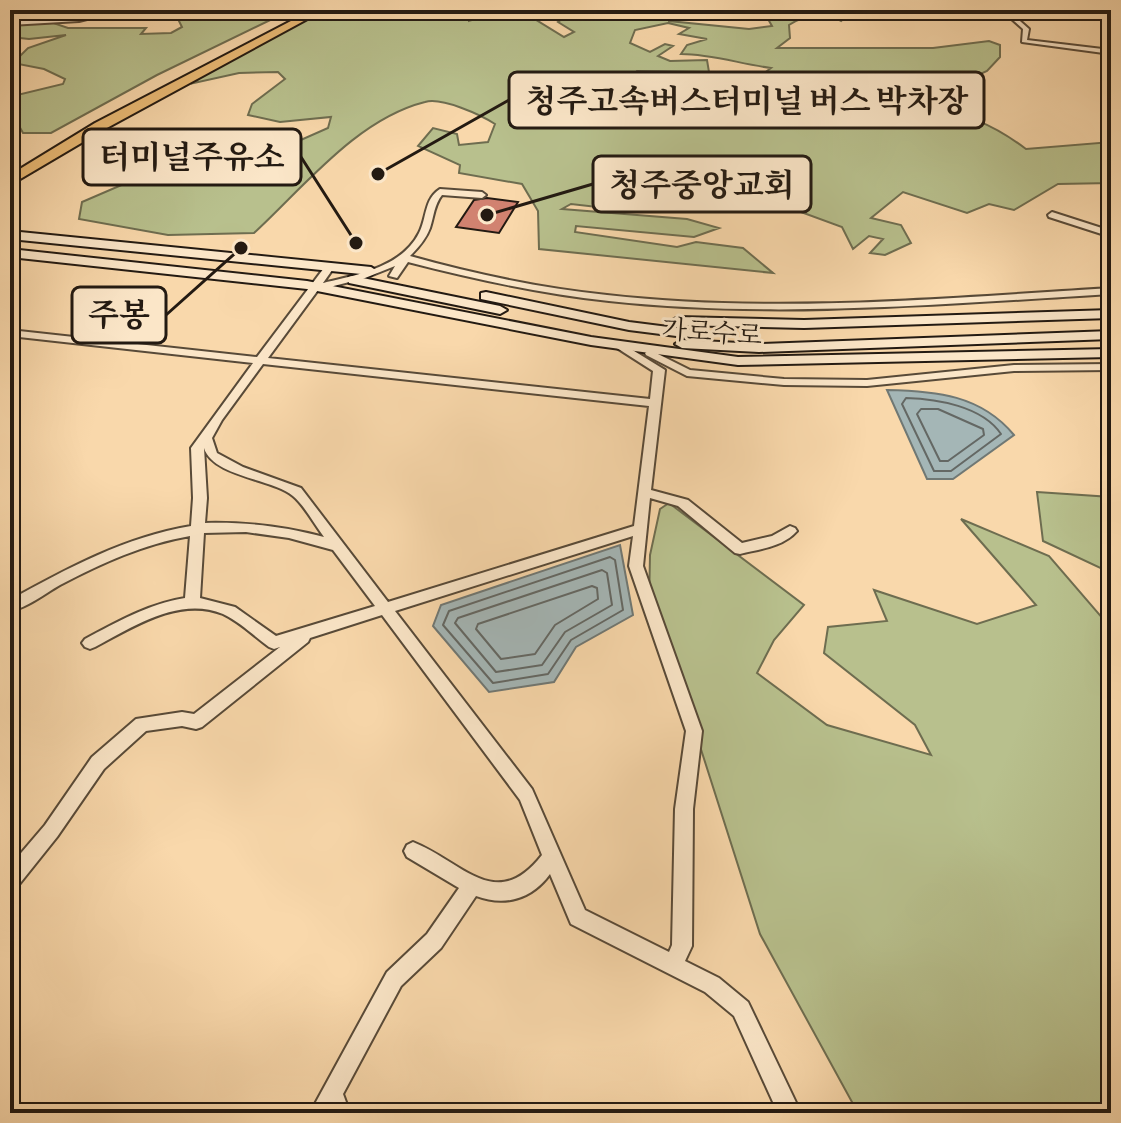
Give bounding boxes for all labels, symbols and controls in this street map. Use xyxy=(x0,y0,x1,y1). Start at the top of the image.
callout: 청주고속버스터미널 버스 박차장 xyxy=(509,72,984,128)
text: 청주고속버스터미널 버스 박차장 xyxy=(525,82,969,122)
callout: 터미널주유소 xyxy=(83,129,301,185)
text: 터미널주유소 xyxy=(99,138,285,178)
callout: 청주중앙교회 xyxy=(593,156,811,212)
text: 청주중앙교회 xyxy=(609,166,795,206)
callout: 주봉 xyxy=(72,287,166,343)
text: 주봉 xyxy=(88,296,150,336)
street label: 가로수로 xyxy=(661,314,763,352)

